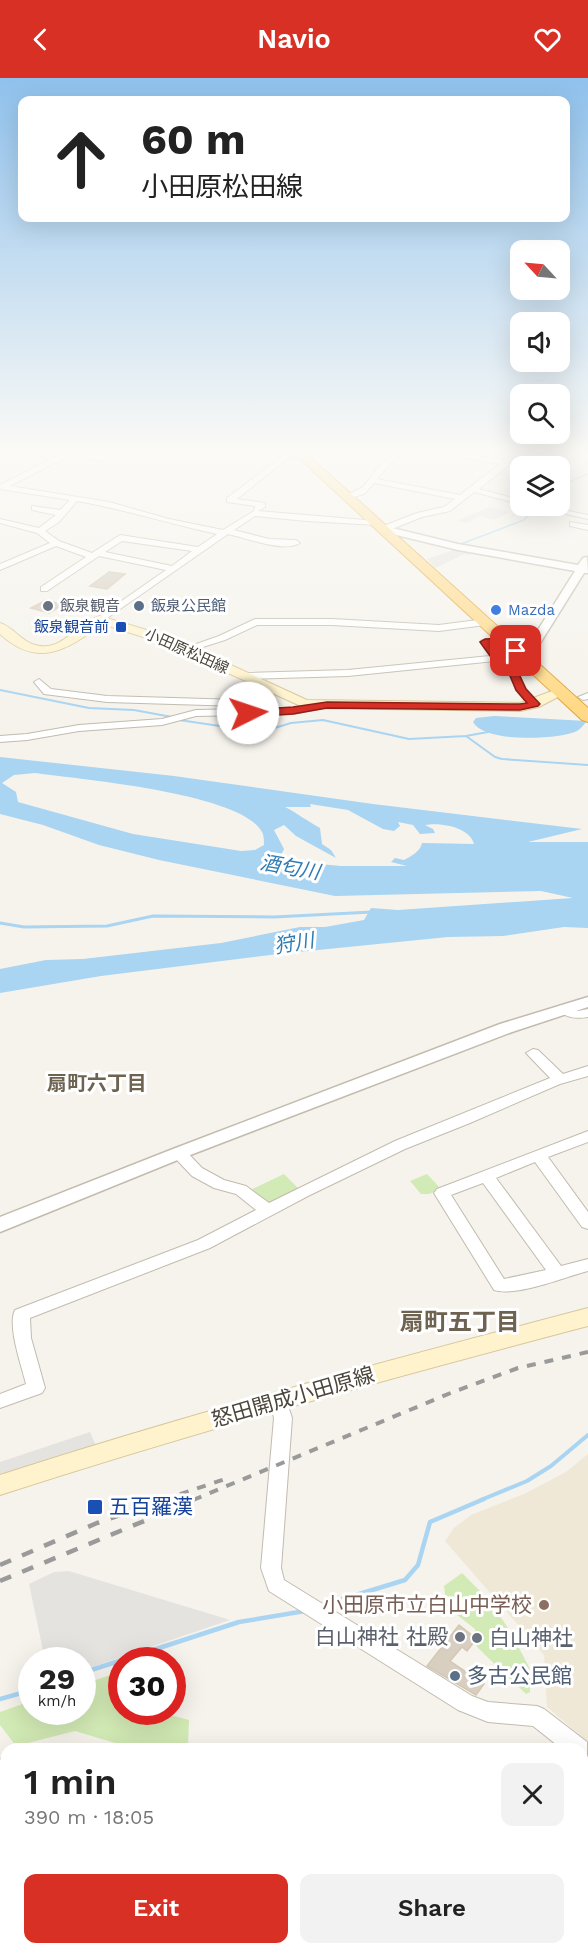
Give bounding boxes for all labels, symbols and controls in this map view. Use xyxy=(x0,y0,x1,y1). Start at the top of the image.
icon: back xyxy=(24,23,57,56)
text: Navio xyxy=(257,23,331,55)
icon: heart xyxy=(531,23,564,56)
text: 60 m xyxy=(141,115,245,164)
icon: ahead xyxy=(42,120,120,198)
text: 小田原松田線 xyxy=(141,171,303,203)
north arrow xyxy=(510,240,570,300)
map controls xyxy=(510,240,570,516)
button: sound xyxy=(510,312,570,372)
button: search xyxy=(510,384,570,444)
button: layers xyxy=(510,456,570,516)
place label: 飯泉観音 xyxy=(60,597,120,615)
place label: 飯泉公民館 xyxy=(151,597,226,615)
marker: 飯泉観音 xyxy=(41,599,55,613)
marker: 飯泉公民館 xyxy=(132,599,146,613)
place label: Mazda xyxy=(508,601,556,619)
marker: Mazda xyxy=(489,603,503,617)
place label: 飯泉観音前 xyxy=(34,618,109,636)
marker: 飯泉観音前 xyxy=(114,620,128,634)
street label: 小田原松田線 xyxy=(142,624,232,678)
pin xyxy=(490,625,541,676)
icon: arrive xyxy=(499,634,532,667)
position arrow xyxy=(216,681,280,745)
water label: 酒匂川 xyxy=(258,850,324,884)
water label: 狩川 xyxy=(272,927,318,958)
district label: 扇町六丁目 xyxy=(47,1071,147,1095)
district label: 扇町五丁目 xyxy=(400,1308,520,1336)
street label: 怒田開成小田原線 xyxy=(209,1361,377,1432)
place label: 五百羅漢 xyxy=(109,1494,193,1519)
marker: 五百羅漢 xyxy=(86,1498,104,1516)
place label: 小田原市立白山中学校 xyxy=(322,1592,532,1617)
marker: 小田原市立白山中学校 xyxy=(537,1598,551,1612)
place label: 白山神社 社殿 xyxy=(315,1624,448,1649)
place label: 白山神社 xyxy=(489,1625,573,1650)
marker: 白山神社 社殿 xyxy=(453,1630,467,1644)
marker: 白山神社 xyxy=(470,1631,484,1645)
speed limit sign: 30 xyxy=(108,1647,186,1725)
text: 29 xyxy=(39,1661,75,1696)
place label: 多古公民館 xyxy=(467,1663,572,1688)
marker: 多古公民館 xyxy=(448,1669,462,1683)
text: km/h xyxy=(38,1692,76,1710)
text: 1 min xyxy=(24,1761,116,1803)
button: close xyxy=(501,1763,564,1826)
text: 390 m · 18:05 xyxy=(24,1805,154,1829)
button: Exit xyxy=(24,1874,288,1943)
button: Share xyxy=(300,1874,564,1943)

